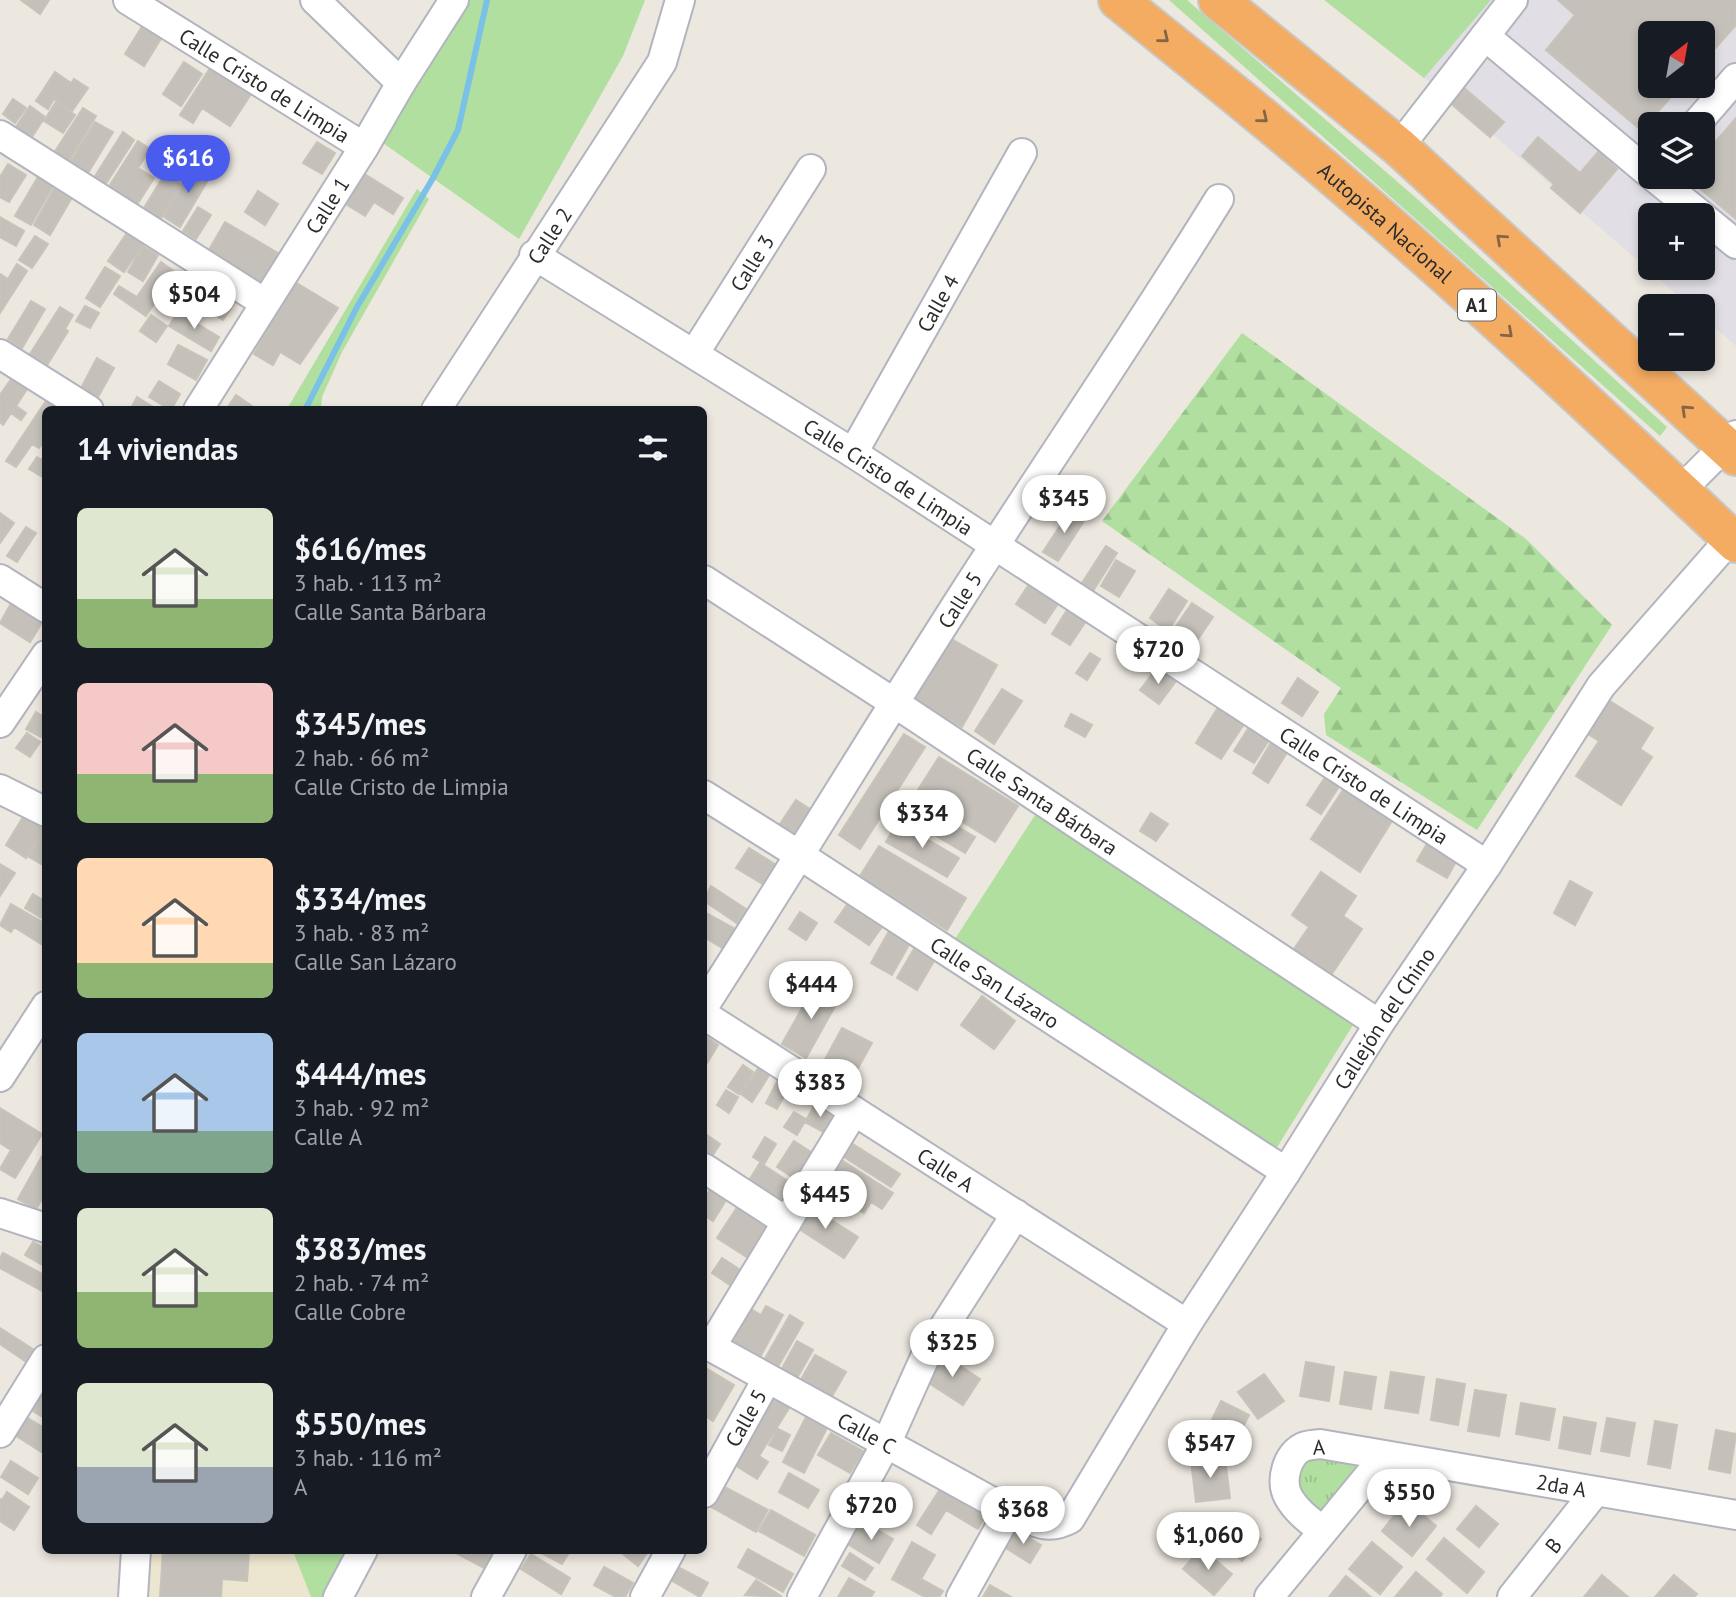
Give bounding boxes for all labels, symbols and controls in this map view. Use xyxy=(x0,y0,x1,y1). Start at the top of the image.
north arrow xyxy=(1638,21,1715,98)
map controls xyxy=(1638,21,1715,371)
street label: Calle Cristo de Limpia xyxy=(174,22,355,148)
one-way arrow xyxy=(1157,29,1169,42)
one-way arrow xyxy=(1254,110,1267,122)
button: layers xyxy=(1638,112,1715,189)
pin: $616 xyxy=(147,136,229,195)
text: $616 xyxy=(162,143,214,172)
street label: Autopista Nacional xyxy=(1313,156,1458,288)
street label: Calle 1 xyxy=(299,172,355,239)
street label: Calle 2 xyxy=(521,202,578,269)
button: + xyxy=(1638,203,1715,280)
street label: Calle 3 xyxy=(724,229,780,296)
one-way arrow xyxy=(1496,235,1509,247)
street label: Calle 4 xyxy=(910,269,964,337)
pin: $504 xyxy=(153,272,235,331)
text: $504 xyxy=(168,279,220,308)
road number: A1 xyxy=(1458,290,1496,320)
button: − xyxy=(1638,294,1715,371)
one-way arrow xyxy=(1500,324,1513,337)
one-way arrow xyxy=(1681,405,1694,418)
street label: Calle Cristo de Limpia xyxy=(799,412,978,541)
text: 14 viviendas xyxy=(77,429,238,468)
icon: filters xyxy=(634,429,672,467)
pin: $345 xyxy=(1023,476,1105,535)
text: $345 xyxy=(1038,483,1090,512)
text: $616/mes xyxy=(294,529,426,568)
icon: home xyxy=(133,536,217,620)
street label: Calle 5 xyxy=(931,566,988,633)
text: 3 hab. · 113 m² xyxy=(294,568,442,597)
text: Calle Santa Bárbara xyxy=(294,597,487,626)
pin: $720 xyxy=(1117,626,1199,686)
text: $720 xyxy=(1132,634,1184,663)
text: $345/mes xyxy=(294,704,426,743)
icon: home xyxy=(133,711,217,795)
street label: Calle Cristo de Limpia xyxy=(1274,720,1454,850)
street label: Calle Santa Bárbara xyxy=(961,741,1123,861)
text: 2 hab. · 66 m² xyxy=(294,743,429,772)
text: Calle Cristo de Limpia xyxy=(294,772,509,801)
pin: $334 xyxy=(881,790,963,850)
text: $334 xyxy=(896,798,948,827)
text: $334/mes xyxy=(294,879,426,918)
icon: home xyxy=(133,886,217,970)
text: 3 hab. · 83 m² xyxy=(294,918,429,947)
street label: Calle San Lázaro xyxy=(925,930,1065,1034)
street label: Callejón del Chino xyxy=(1328,942,1441,1094)
text: Calle San Lázaro xyxy=(294,947,457,976)
pin: $444 xyxy=(770,962,852,1021)
text: $444 xyxy=(785,969,837,998)
text: $444/mes xyxy=(294,1054,426,1093)
pin: $383 xyxy=(779,1060,861,1119)
icon: home xyxy=(133,1061,217,1145)
text: $383 xyxy=(794,1067,846,1096)
text: 3 hab. · 92 m² xyxy=(294,1093,429,1122)
text: Calle A xyxy=(294,1122,362,1151)
street label: Calle A xyxy=(912,1142,980,1198)
pin: $445 xyxy=(784,1172,866,1231)
text: $445 xyxy=(799,1179,851,1208)
text: $383/mes xyxy=(294,1229,426,1268)
icon: home xyxy=(133,1236,217,1320)
text: 2 hab. · 74 m² xyxy=(294,1268,429,1297)
text: Calle Cobre xyxy=(294,1297,406,1326)
pin: $325 xyxy=(911,1320,993,1379)
text: $325 xyxy=(926,1327,978,1356)
street label: Calle 5 xyxy=(719,1384,772,1451)
text: $550/mes xyxy=(294,1404,426,1443)
street label: Calle C xyxy=(833,1406,901,1460)
icon: home xyxy=(133,1411,217,1495)
pin: $547 xyxy=(1169,1420,1251,1480)
text: $547 xyxy=(1184,1428,1236,1457)
street label: A xyxy=(1312,1433,1326,1461)
text: 3 hab. · 116 m² xyxy=(294,1443,442,1472)
street label: 2da A xyxy=(1534,1468,1589,1503)
pin: $550 xyxy=(1368,1470,1450,1529)
text: A xyxy=(294,1472,307,1501)
text: $550 xyxy=(1383,1477,1435,1506)
pin: $720 xyxy=(830,1482,912,1542)
pin: $368 xyxy=(982,1486,1064,1546)
text: $720 xyxy=(845,1490,897,1519)
text: $368 xyxy=(997,1494,1049,1523)
pin: $1,060 xyxy=(1151,1512,1265,1572)
text: $1,060 xyxy=(1172,1520,1244,1549)
street label: B xyxy=(1539,1532,1567,1558)

